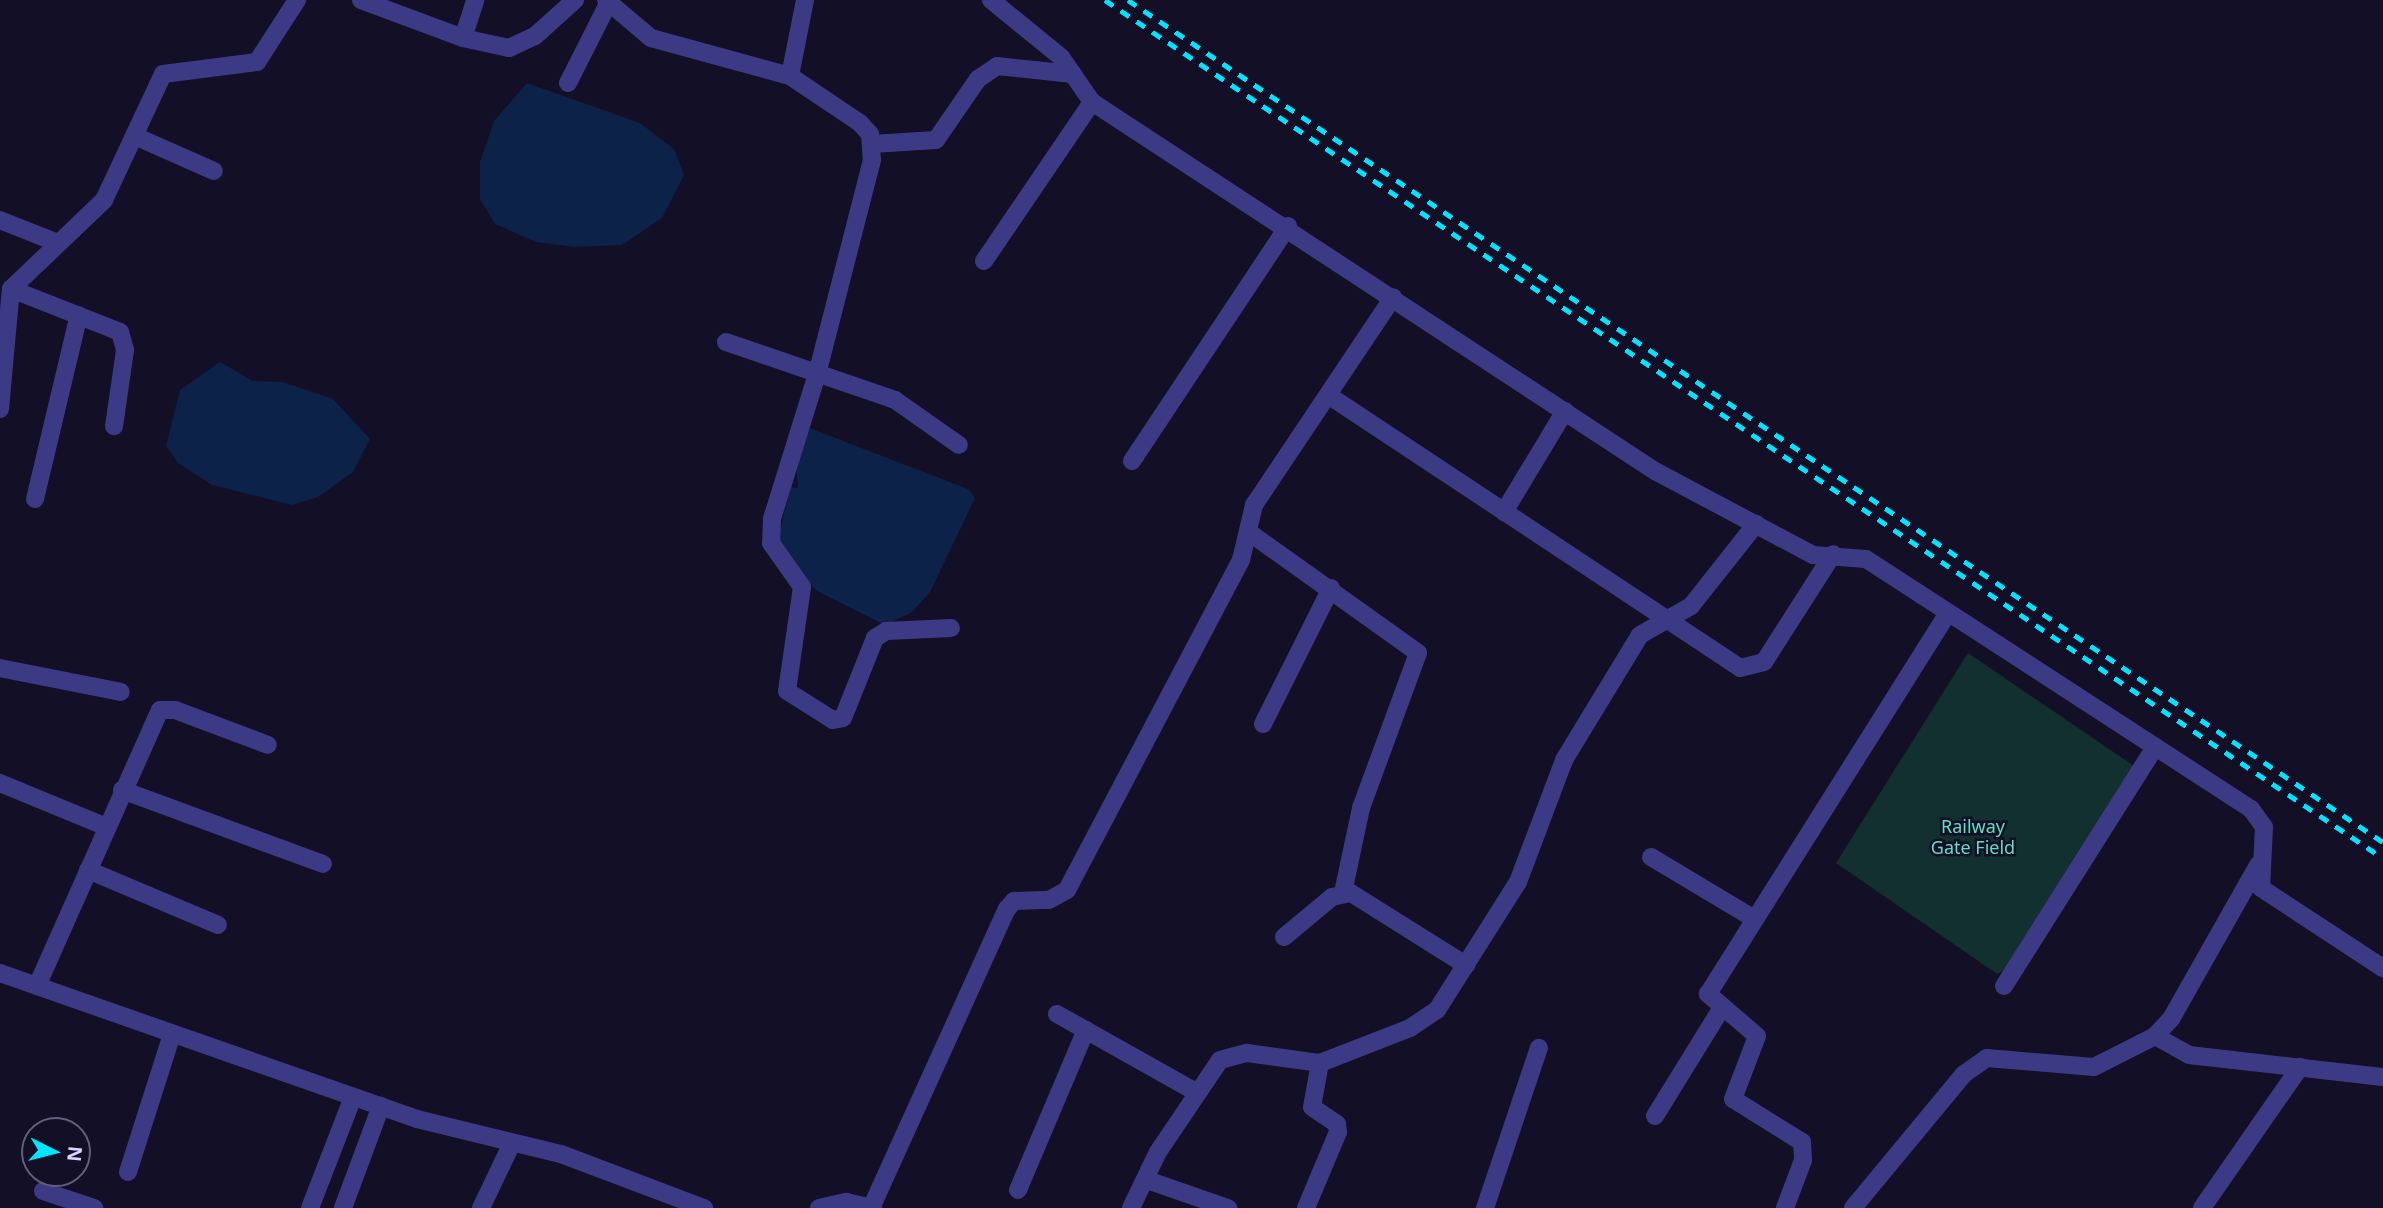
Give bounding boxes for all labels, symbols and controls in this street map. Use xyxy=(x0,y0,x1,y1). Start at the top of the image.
park label: Railway Gate Field xyxy=(1931,816,2015,858)
north arrow xyxy=(21,1117,91,1187)
text: N xyxy=(61,1145,89,1163)

